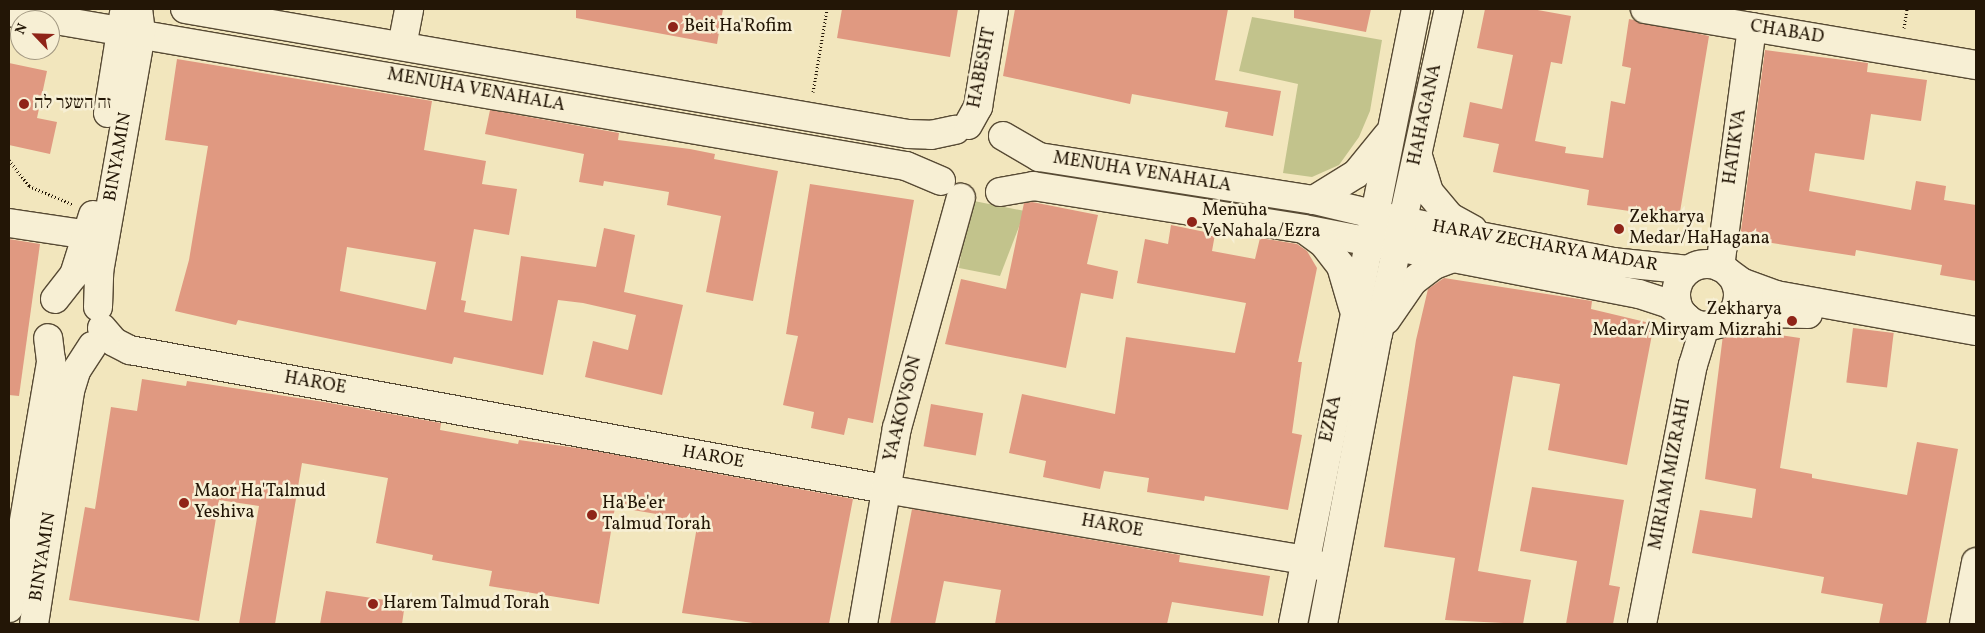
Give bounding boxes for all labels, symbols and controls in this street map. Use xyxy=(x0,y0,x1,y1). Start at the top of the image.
north arrow xyxy=(10,10,60,60)
place label: Beit Ha'Rofim xyxy=(684,16,792,38)
street label: CHABAD xyxy=(1749,17,1825,49)
marker: Beit Ha'Rofim xyxy=(666,20,680,34)
text: N xyxy=(11,21,32,38)
street label: HABESHT xyxy=(965,26,1001,110)
street label: HAHAGANA xyxy=(1405,62,1447,168)
street label: MENUHA VENAHALA xyxy=(385,65,567,117)
place label: זה השער לה xyxy=(34,93,111,115)
marker: זה השער לה xyxy=(18,98,30,110)
street label: HATIKVA xyxy=(1720,108,1752,186)
street label: BINYAMIN xyxy=(101,111,137,203)
street label: MENUHA VENAHALA xyxy=(1051,148,1233,198)
place label: Menuha VeNahala/Ezra xyxy=(1202,201,1320,243)
place label: Zekharya Medar/HaHagana xyxy=(1629,208,1770,250)
marker: Menuha VeNahala/Ezra xyxy=(1186,216,1198,228)
street label: HARAV ZECHARYA MADAR xyxy=(1430,216,1660,278)
marker: Zekharya Medar/HaHagana xyxy=(1613,223,1625,235)
place label: Zekharya Medar/Miryam Mizrahi xyxy=(1592,300,1782,342)
marker: Zekharya Medar/Miryam Mizrahi xyxy=(1786,315,1798,327)
street label: YAAKOVSON xyxy=(880,354,928,464)
street label: HAROE xyxy=(282,368,348,400)
street label: EZRA xyxy=(1317,394,1347,444)
street label: MIRIAM MIZRAHI xyxy=(1646,396,1696,552)
street label: HAROE xyxy=(680,442,746,474)
place label: Maor Ha'Talmud Yeshiva xyxy=(194,482,326,524)
place label: Ha'Be'er Talmud Torah xyxy=(602,494,712,536)
marker: Maor Ha'Talmud Yeshiva xyxy=(178,497,190,509)
marker: Ha'Be'er Talmud Torah xyxy=(586,509,598,521)
street label: BINYAMIN xyxy=(26,511,62,603)
street label: HAROE xyxy=(1079,511,1145,543)
place label: Harem Talmud Torah xyxy=(383,593,551,615)
marker: Harem Talmud Torah xyxy=(367,598,379,610)

